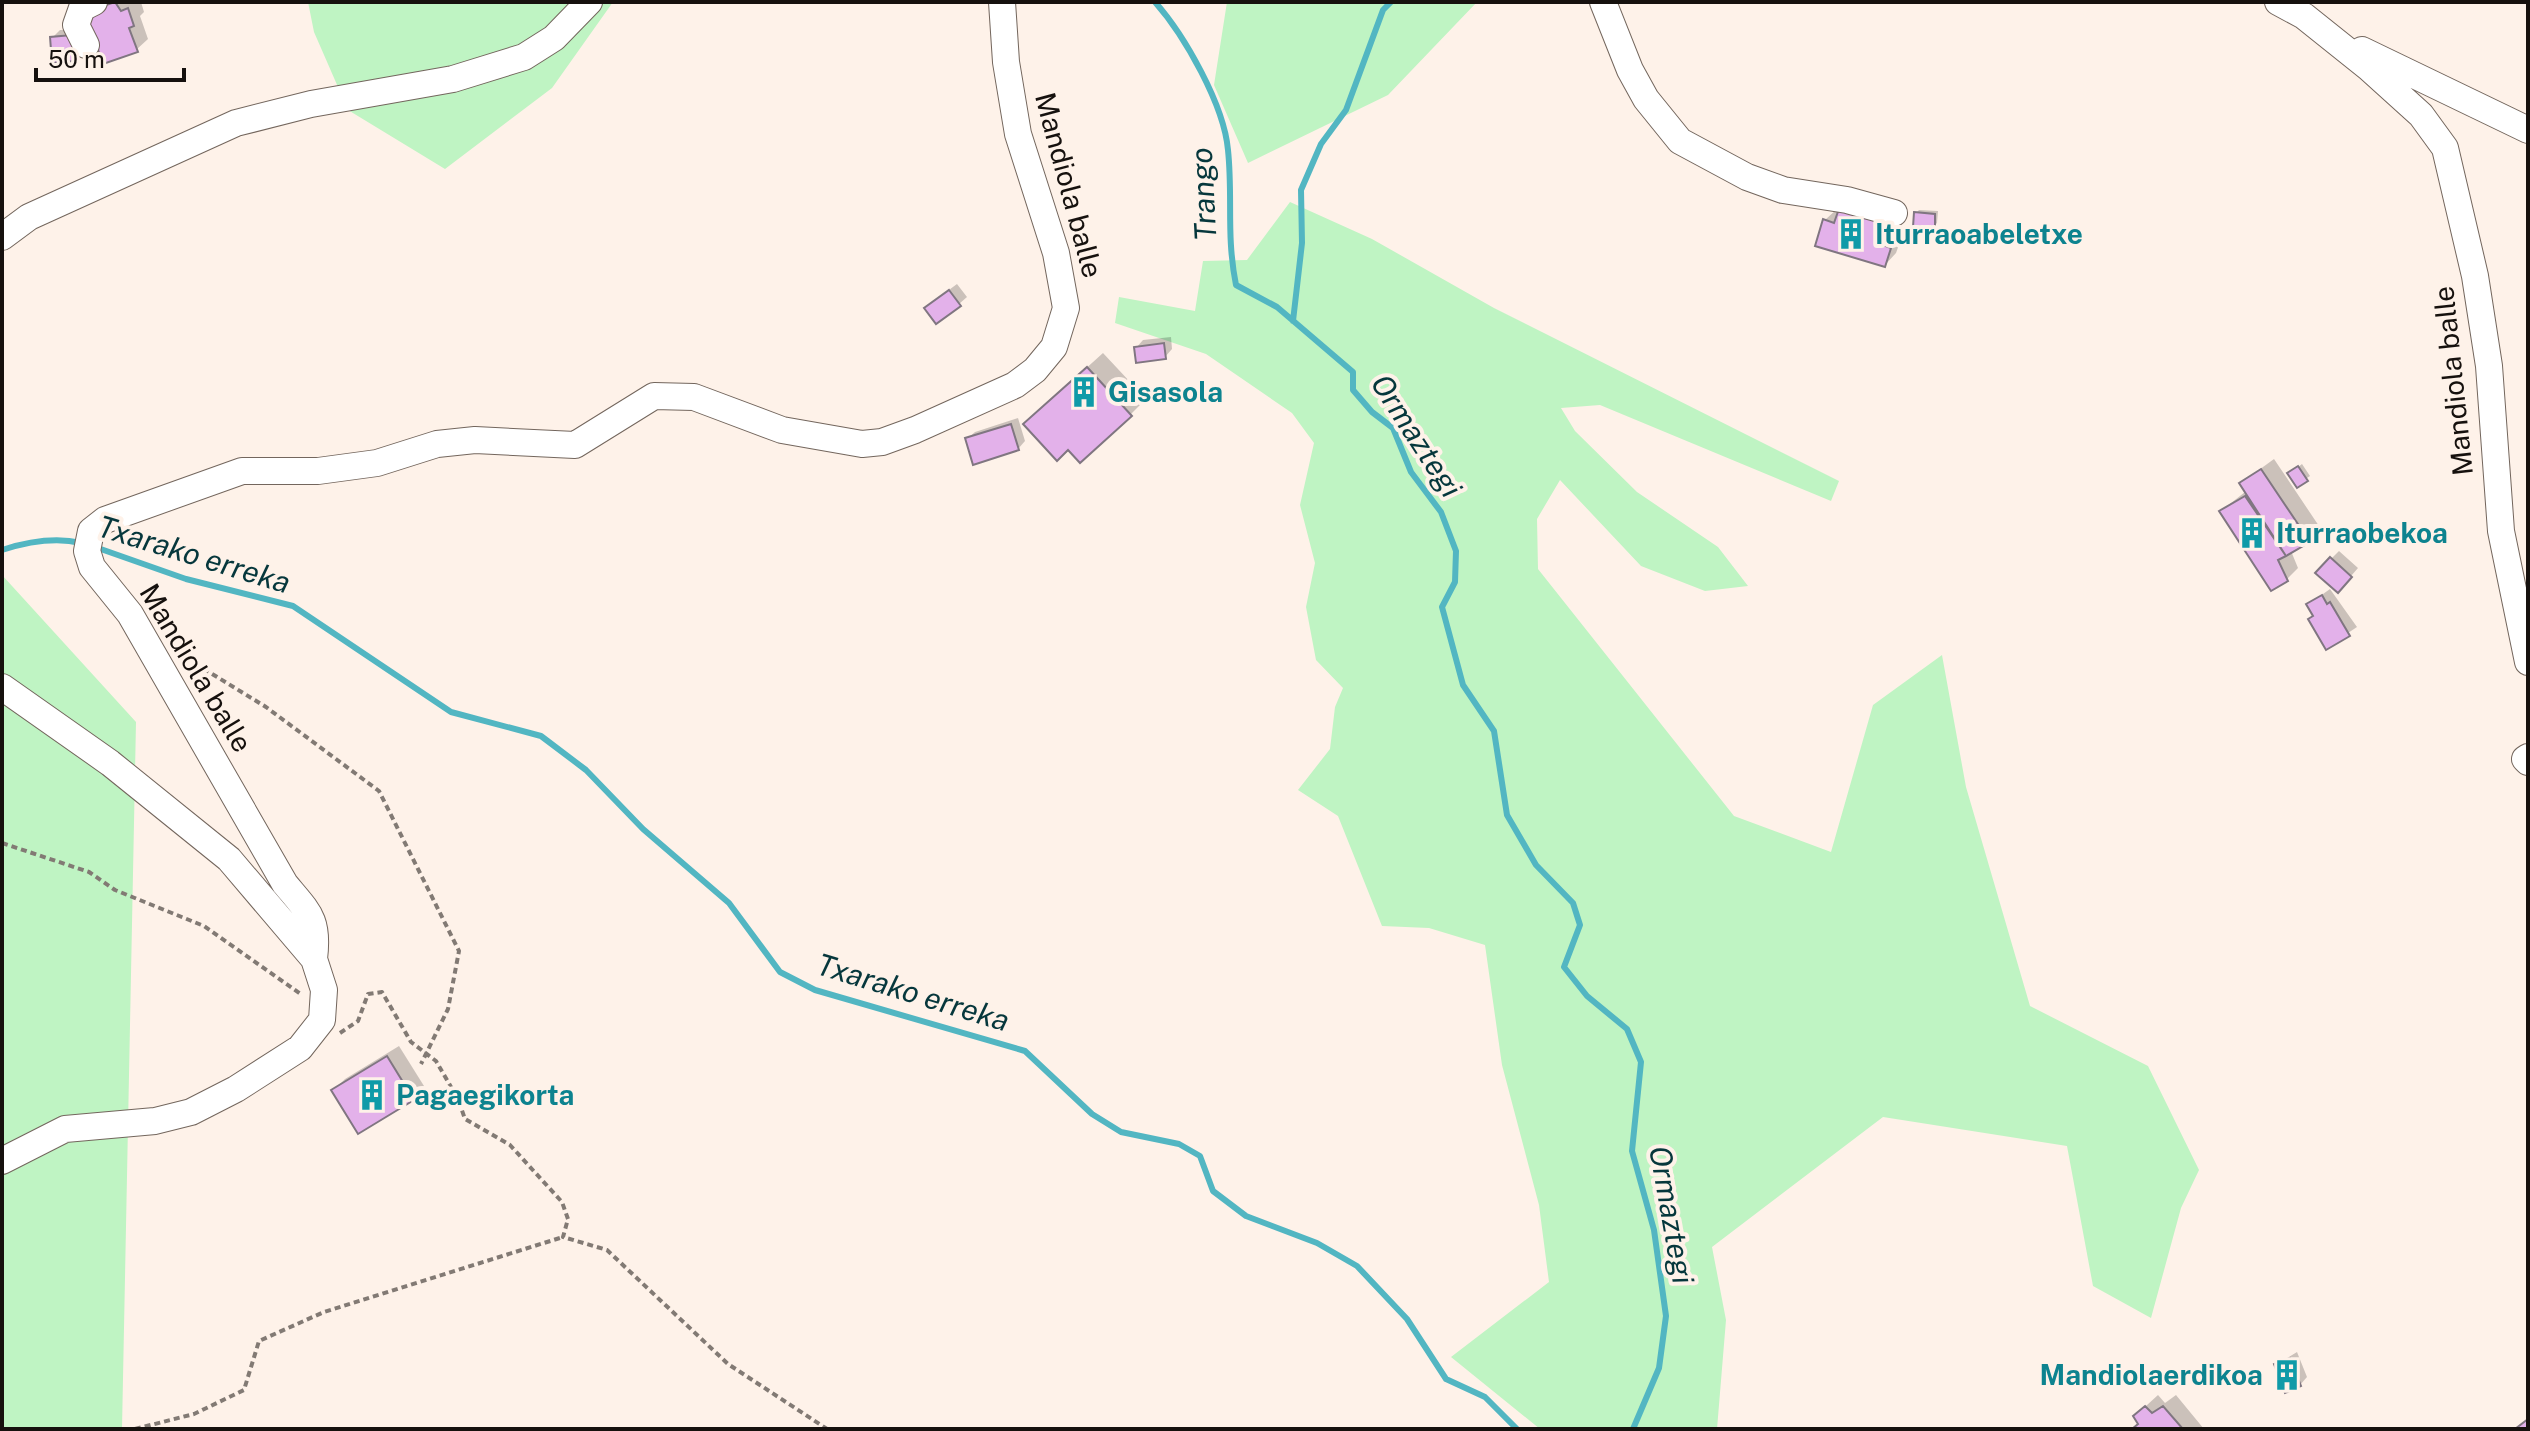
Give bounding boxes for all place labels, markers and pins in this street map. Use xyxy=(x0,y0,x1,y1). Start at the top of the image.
building icon: Iturraoabeletxe xyxy=(1834,217,1868,251)
place label: Iturraoabeletxe xyxy=(1875,217,2083,250)
building icon: Gisasola xyxy=(1067,375,1101,409)
place label: Gisasola xyxy=(1108,375,1223,408)
building icon: Iturraobekoa xyxy=(2235,516,2269,550)
place label: Iturraobekoa xyxy=(2276,516,2448,549)
building icon: Pagaegikorta xyxy=(355,1078,389,1112)
place label: Pagaegikorta xyxy=(396,1078,574,1111)
place label: Mandiolaerdikoa xyxy=(2040,1358,2263,1391)
building icon: Mandiolaerdikoa xyxy=(2270,1358,2304,1392)

